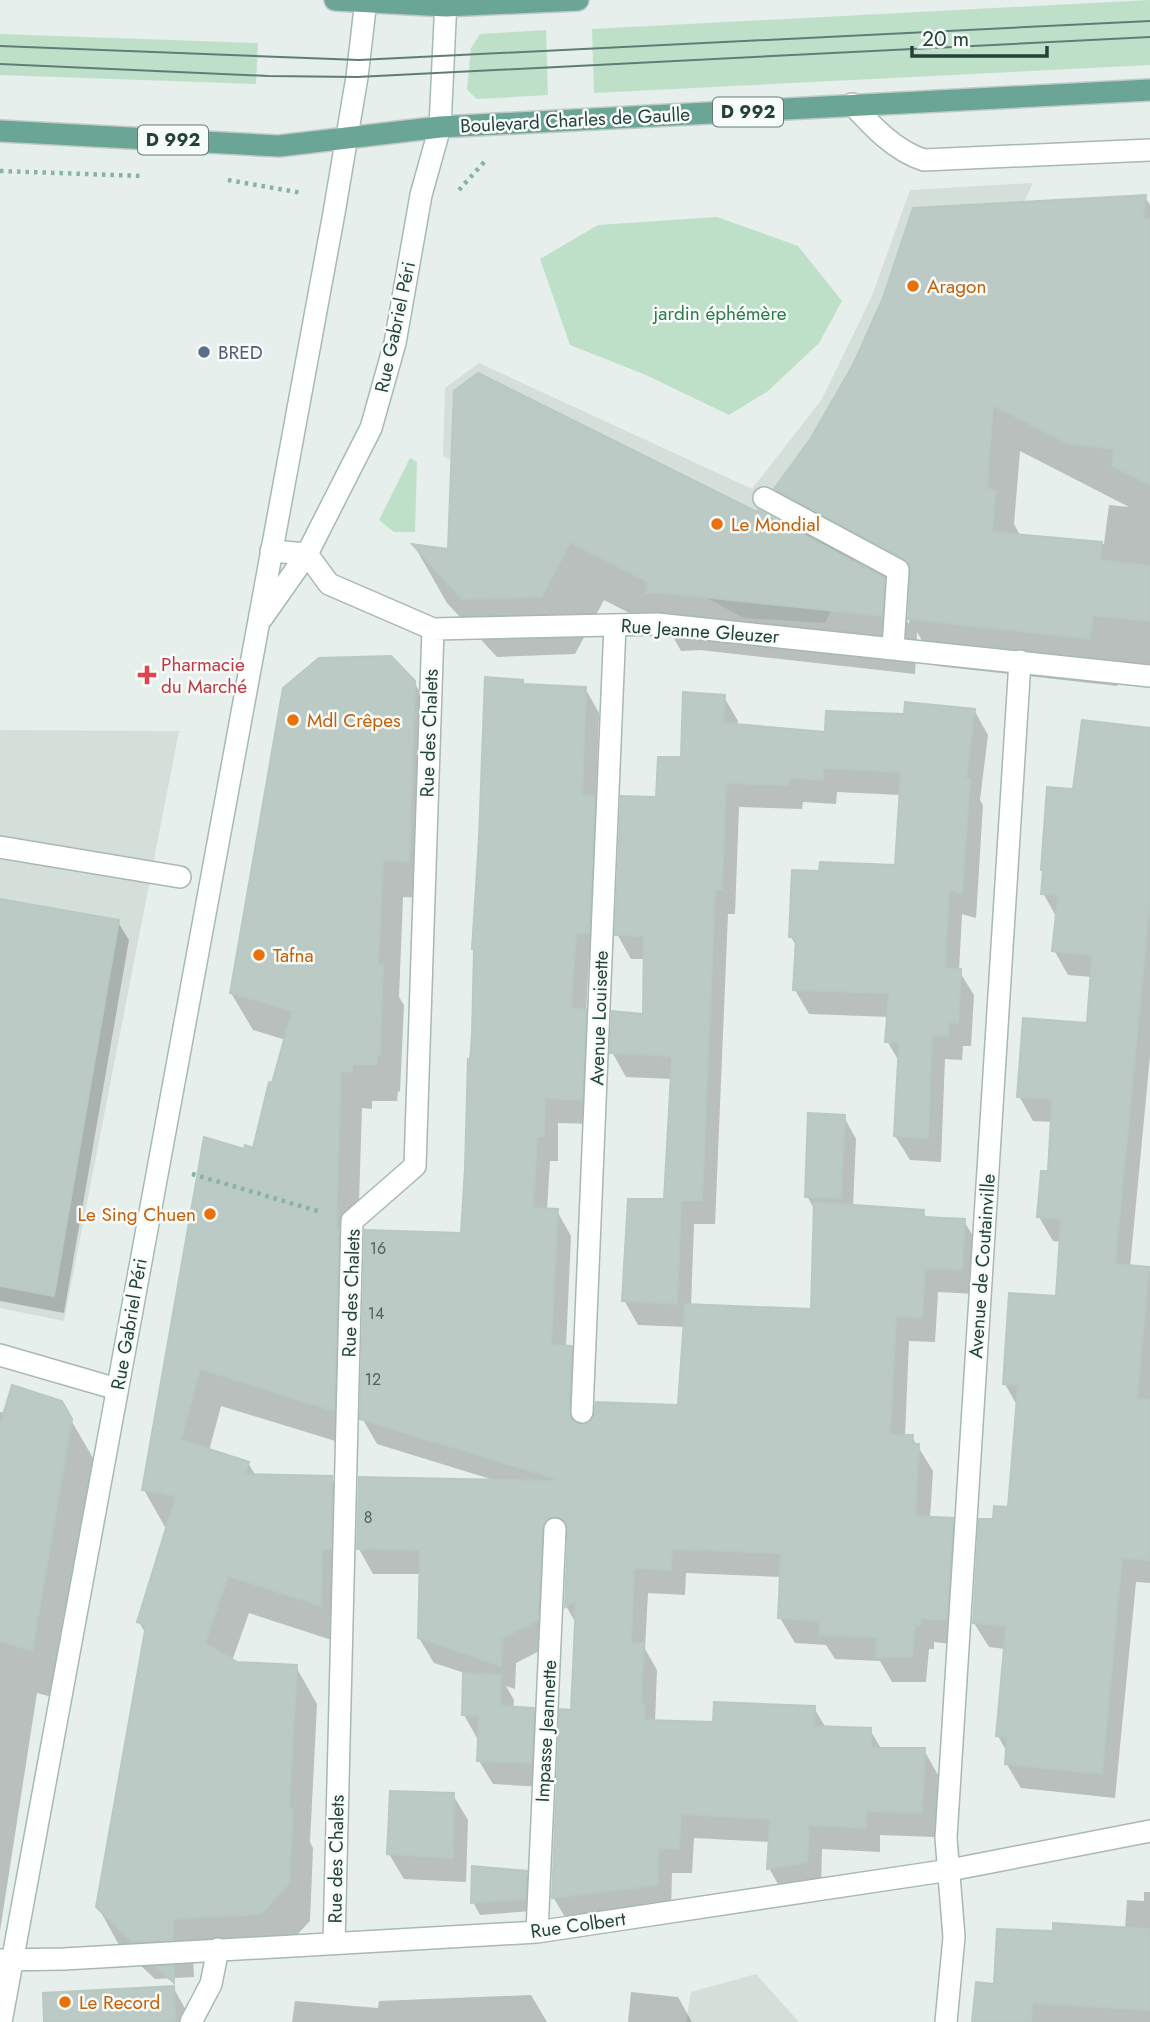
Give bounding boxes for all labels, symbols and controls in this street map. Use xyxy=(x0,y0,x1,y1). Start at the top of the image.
scale bar xyxy=(912,14,1047,58)
text: 20 m xyxy=(922,24,969,54)
road number: D 992 xyxy=(713,98,783,127)
street label: Boulevard Charles de Gaulle xyxy=(459,100,691,140)
road number: D 992 xyxy=(138,125,208,154)
street label: Rue Gabriel Péri xyxy=(368,259,422,395)
place label: Aragon xyxy=(927,273,986,300)
marker: Aragon xyxy=(905,278,921,294)
park label: jardin éphémère xyxy=(652,300,787,327)
place label: BRED xyxy=(218,339,263,366)
marker: BRED xyxy=(196,344,212,360)
place label: Le Mondial xyxy=(731,511,820,538)
marker: Le Mondial xyxy=(709,516,725,532)
street label: Rue Jeanne Gleuzer xyxy=(620,612,781,650)
place label: Pharmacie du Marché xyxy=(161,651,247,700)
marker: Pharmacie du Marché xyxy=(139,667,155,683)
street label: Rue des Chalets xyxy=(413,668,445,798)
place label: Mdl Crêpes xyxy=(307,707,401,734)
marker: Mdl Crêpes xyxy=(285,712,301,728)
place label: Tafna xyxy=(273,942,314,969)
marker: Tafna xyxy=(251,947,267,963)
street label: Avenue Louisette xyxy=(583,950,615,1086)
street label: Avenue de Coutainville xyxy=(962,1173,1002,1359)
place label: Le Sing Chuen xyxy=(77,1201,196,1228)
marker: Le Sing Chuen xyxy=(202,1206,218,1222)
street label: Rue des Chalets xyxy=(335,1228,367,1358)
house number: 16 xyxy=(370,1237,386,1260)
street label: Rue Gabriel Péri xyxy=(104,1256,154,1392)
house number: 14 xyxy=(368,1302,384,1325)
house number: 12 xyxy=(365,1368,381,1391)
house number: 8 xyxy=(364,1506,372,1529)
street label: Impasse Jeannette xyxy=(529,1659,563,1803)
street label: Rue des Chalets xyxy=(321,1794,351,1924)
street label: Rue Colbert xyxy=(529,1905,628,1945)
place label: Le Record xyxy=(79,1989,160,2016)
marker: Le Record xyxy=(57,1994,73,2010)

